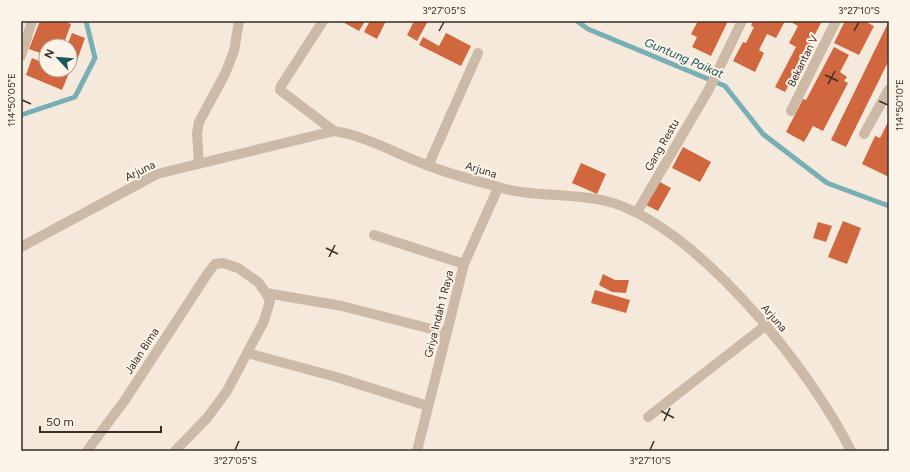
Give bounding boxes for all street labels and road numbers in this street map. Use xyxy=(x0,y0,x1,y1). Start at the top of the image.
street label: Bekantan V xyxy=(785,33,821,89)
street label: Gang Restu xyxy=(642,117,682,173)
street label: Arjuna xyxy=(123,158,157,184)
street label: Arjuna xyxy=(464,159,498,181)
street label: Griya Indah 1 Raya xyxy=(422,269,456,359)
street label: Arjuna xyxy=(759,302,789,334)
street label: Jalan Bima xyxy=(122,325,162,377)

